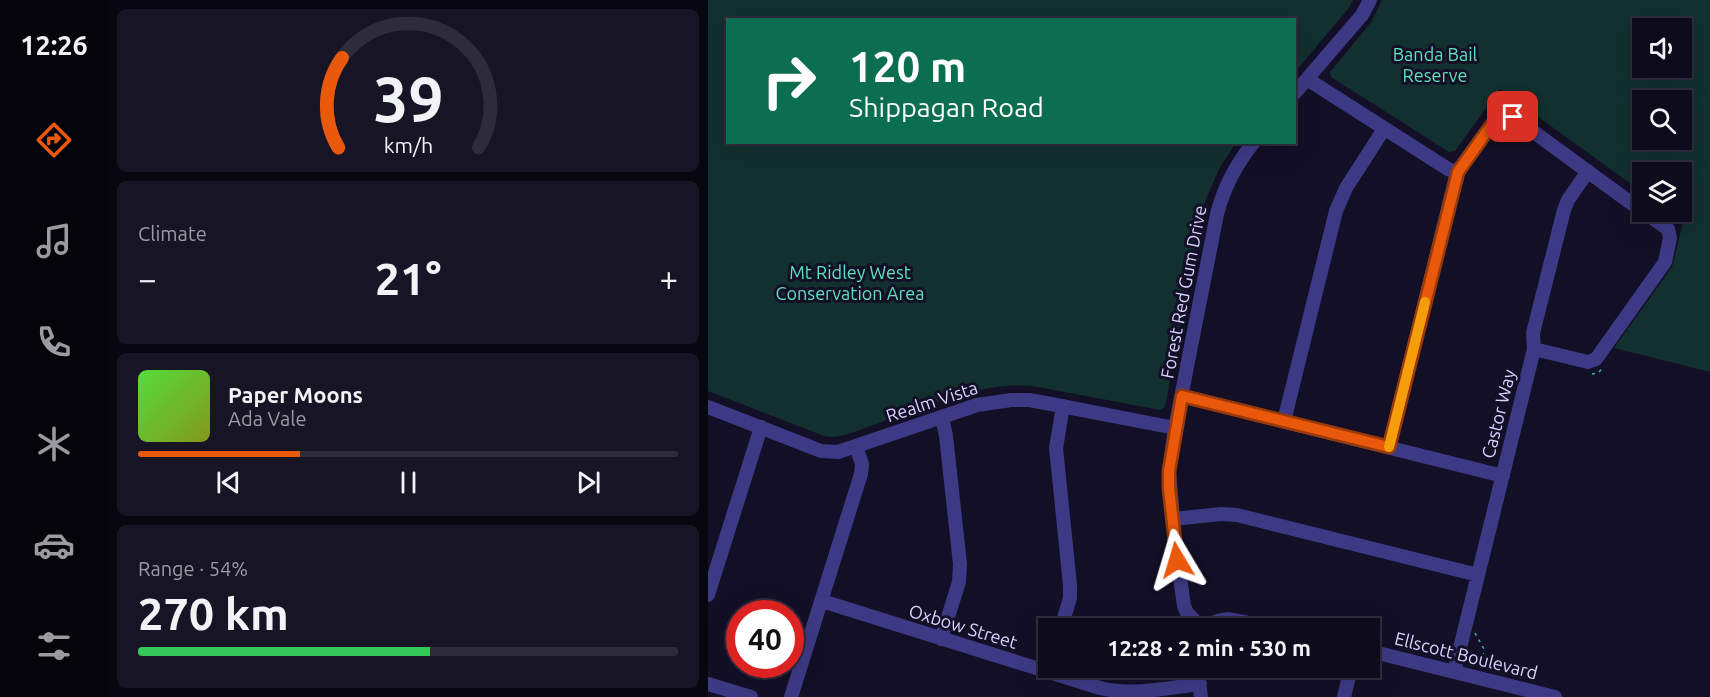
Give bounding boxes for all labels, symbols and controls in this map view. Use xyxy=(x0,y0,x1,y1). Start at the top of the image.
map controls xyxy=(1632,18,1692,222)
button: sound xyxy=(1632,18,1692,78)
text: 12:26 xyxy=(20,30,88,60)
icon: right xyxy=(750,42,828,120)
text: 120 m xyxy=(849,43,966,90)
park label: Banda Bail Reserve xyxy=(1393,44,1478,85)
text: 39 xyxy=(373,64,443,134)
button: search xyxy=(1632,90,1692,150)
pin xyxy=(1487,91,1538,142)
text: Shippagan Road xyxy=(849,92,1044,122)
icon: arrive xyxy=(1496,100,1529,133)
icon: directions xyxy=(33,119,75,161)
text: km/h xyxy=(383,133,433,157)
button: layers xyxy=(1632,162,1692,222)
street label: Forest Red Gum Drive xyxy=(1156,204,1210,380)
icon: music xyxy=(33,220,75,262)
text: Climate xyxy=(138,222,207,245)
text: 21° xyxy=(375,253,441,304)
text: − xyxy=(138,260,157,297)
text: + xyxy=(659,260,678,297)
park label: Mt Ridley West Conservation Area xyxy=(776,262,924,303)
icon: phone xyxy=(33,321,75,363)
street label: Castor Way xyxy=(1477,367,1519,460)
street label: Realm Vista xyxy=(883,377,980,425)
text: Paper Moons xyxy=(228,382,363,407)
text: Ada Vale xyxy=(228,407,306,430)
icon: climate xyxy=(33,423,75,465)
icon: previous xyxy=(212,466,245,499)
icon: pause xyxy=(392,466,425,499)
icon: next xyxy=(572,466,605,499)
icon: car xyxy=(33,524,75,566)
position arrow xyxy=(1145,528,1209,592)
text: Range · 54% xyxy=(138,557,248,580)
text: 270 km xyxy=(138,588,289,639)
speed limit sign: 40 xyxy=(726,600,804,678)
street label: Oxbow Street xyxy=(907,600,1020,652)
icon: filters xyxy=(33,625,75,667)
street label: Ellscott Boulevard xyxy=(1393,628,1540,682)
text: 12:28 · 2 min · 530 m xyxy=(1107,635,1311,660)

